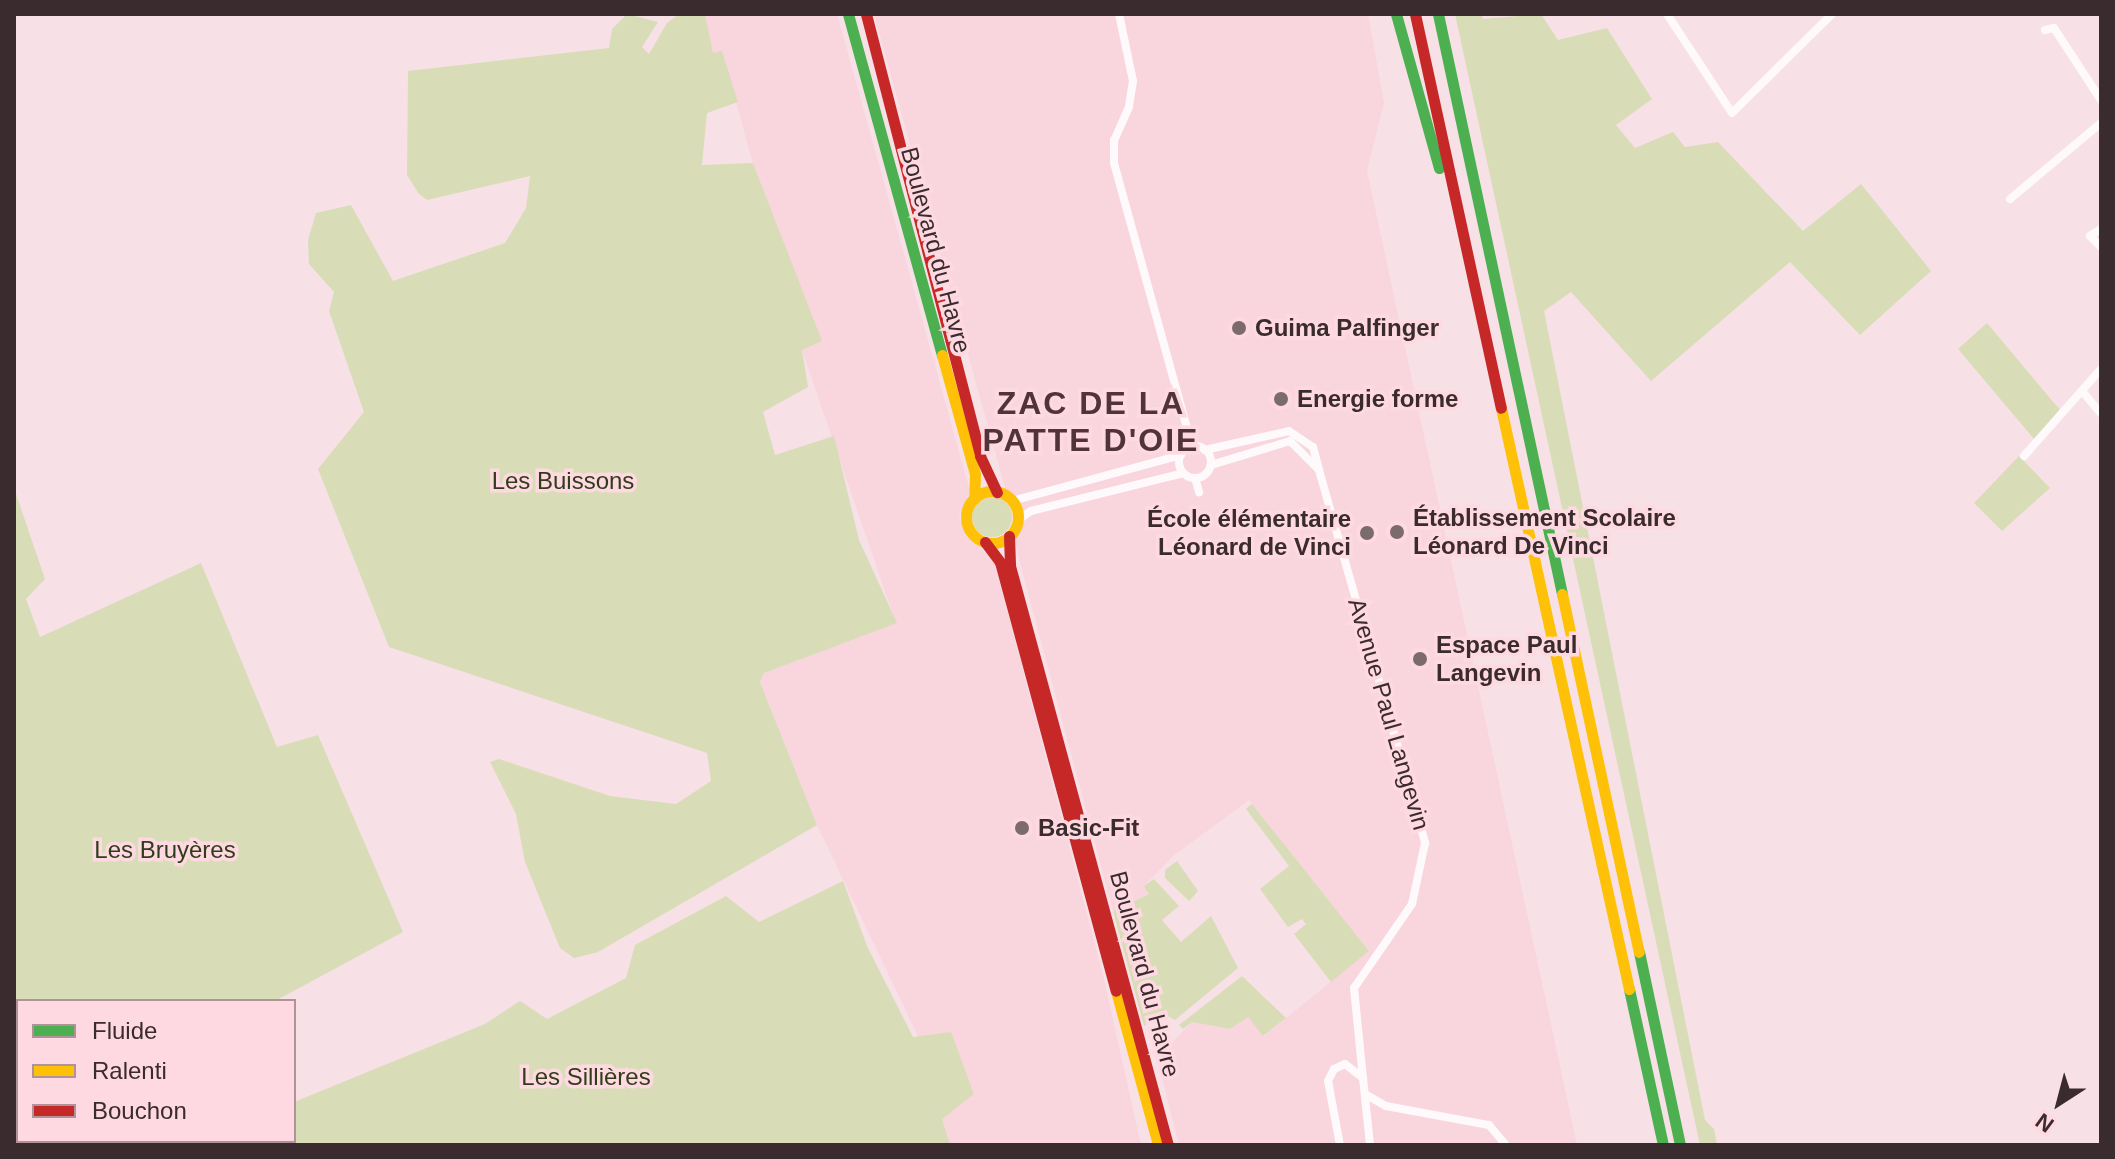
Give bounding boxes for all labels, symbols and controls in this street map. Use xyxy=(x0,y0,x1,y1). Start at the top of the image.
street label: Boulevard du Havre xyxy=(895,144,977,356)
place label: Guima Palfinger xyxy=(1255,314,1439,342)
marker: Guima Palfinger xyxy=(1230,319,1248,337)
district label: ZAC DE LA PATTE D'OIE xyxy=(983,385,1199,460)
place label: Energie forme xyxy=(1297,385,1458,413)
marker: Energie forme xyxy=(1272,390,1290,408)
park label: Les Buissons xyxy=(492,467,634,495)
place label: Établissement Scolaire Léonard De Vinci xyxy=(1413,504,1676,560)
place label: École élémentaire Léonard de Vinci xyxy=(1147,505,1351,561)
marker: Établissement Scolaire Léonard De Vinci xyxy=(1388,523,1406,541)
marker: École élémentaire Léonard de Vinci xyxy=(1358,524,1376,542)
street label: Avenue Paul Langevin xyxy=(1342,595,1436,833)
place label: Espace Paul Langevin xyxy=(1436,631,1577,687)
marker: Espace Paul Langevin xyxy=(1411,650,1429,668)
place label: Basic-Fit xyxy=(1038,814,1139,842)
marker: Basic-Fit xyxy=(1013,819,1031,837)
park label: Les Bruyères xyxy=(94,836,236,864)
street label: Boulevard du Havre xyxy=(1104,868,1186,1080)
legend xyxy=(16,999,296,1143)
text: Fluide xyxy=(92,1017,157,1044)
text: Ralenti xyxy=(92,1057,167,1084)
park label: Les Sillières xyxy=(521,1063,651,1091)
north arrow xyxy=(2019,1063,2099,1143)
text: Bouchon xyxy=(92,1097,187,1124)
text: N xyxy=(2031,1108,2058,1138)

